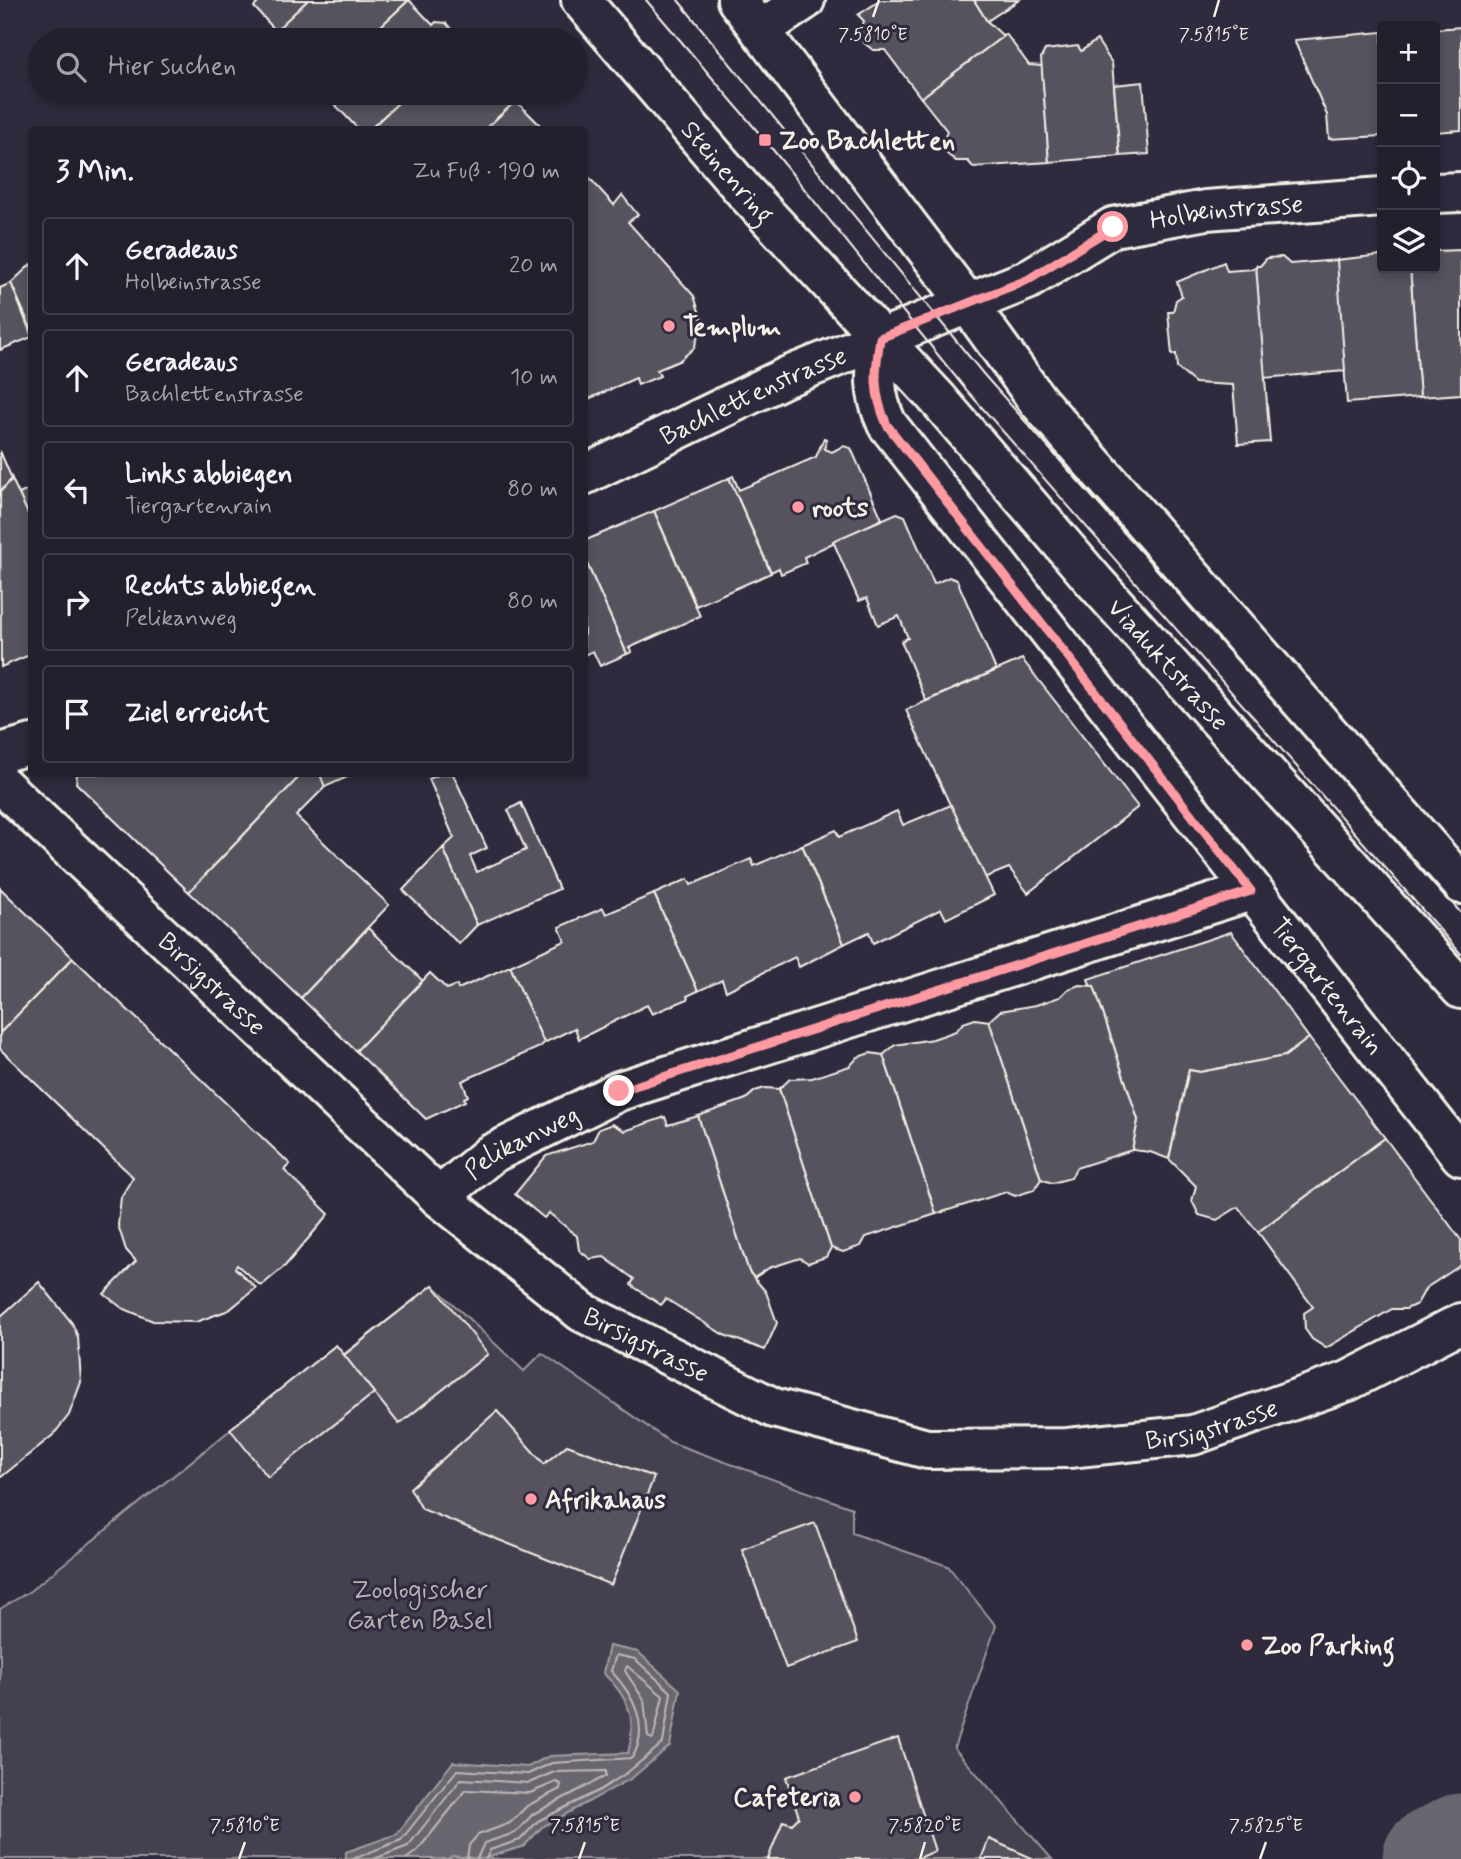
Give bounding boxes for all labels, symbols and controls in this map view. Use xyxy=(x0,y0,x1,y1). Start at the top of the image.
map controls xyxy=(1377,21,1440,273)
button: + xyxy=(1377,21,1440,84)
text: 7.5810°E xyxy=(838,23,908,47)
text: 7.5815°E xyxy=(1179,23,1249,47)
search box xyxy=(28,28,588,105)
icon: search xyxy=(52,48,90,86)
text: Hier suchen xyxy=(108,50,236,84)
button: − xyxy=(1377,84,1440,147)
street label: Steinenring xyxy=(672,114,781,234)
place label: Zoo Bachletten xyxy=(779,125,955,159)
marker: Zoo Bachletten xyxy=(757,132,773,148)
button: locate xyxy=(1377,147,1440,210)
text: 3 Min. xyxy=(56,152,134,191)
text: Zu Fuß · 190 m xyxy=(412,157,560,187)
street label: Holbeinstrasse xyxy=(1147,188,1305,239)
button: layers xyxy=(1377,210,1440,273)
route start xyxy=(1097,211,1128,242)
text: Geradeaus xyxy=(125,234,238,268)
icon: ahead xyxy=(58,247,96,285)
text: 20 m xyxy=(509,251,558,281)
text: Holbeinstrasse xyxy=(125,268,262,298)
place label: Templum xyxy=(683,311,782,345)
marker: Templum xyxy=(661,318,677,334)
street label: Bachlettenstrasse xyxy=(655,339,852,455)
text: Geradeaus xyxy=(125,346,238,380)
icon: ahead xyxy=(58,359,96,397)
text: 10 m xyxy=(510,363,558,393)
text: Bachlettenstrasse xyxy=(125,380,304,410)
text: Links abbiegen xyxy=(125,458,293,492)
icon: left xyxy=(58,471,96,509)
text: 80 m xyxy=(507,475,558,505)
text: Tiergartenrain xyxy=(125,492,272,522)
place label: roots xyxy=(812,492,869,526)
marker: roots xyxy=(790,499,806,515)
text: Rechts abbiegen xyxy=(125,570,316,604)
icon: right xyxy=(58,583,96,621)
text: 80 m xyxy=(507,587,558,617)
street label: Viaduktstrasse xyxy=(1099,592,1236,739)
text: Pelikanweg xyxy=(125,604,237,634)
icon: arrive xyxy=(58,695,96,733)
text: Ziel erreicht xyxy=(125,697,269,731)
street label: Tiergartenrain xyxy=(1261,911,1391,1063)
street label: Birsigstrasse xyxy=(150,926,272,1044)
route end xyxy=(603,1075,634,1106)
street label: Pelikanweg xyxy=(458,1098,585,1188)
street label: Birsigstrasse xyxy=(577,1300,714,1392)
street label: Birsigstrasse xyxy=(1144,1392,1283,1459)
place label: Afrikahaus xyxy=(545,1484,666,1518)
marker: Afrikahaus xyxy=(523,1491,539,1507)
park label: Zoologischer Garten Basel xyxy=(347,1574,493,1638)
place label: Zoo Parking xyxy=(1261,1630,1395,1667)
marker: Zoo Parking xyxy=(1239,1637,1255,1653)
place label: Cafeteria xyxy=(733,1782,841,1816)
marker: Cafeteria xyxy=(847,1789,863,1805)
text: 7.5810°E xyxy=(210,1814,280,1838)
text: 7.5815°E xyxy=(550,1814,620,1838)
text: 7.5820°E xyxy=(888,1814,962,1838)
text: 7.5825°E xyxy=(1229,1814,1303,1838)

